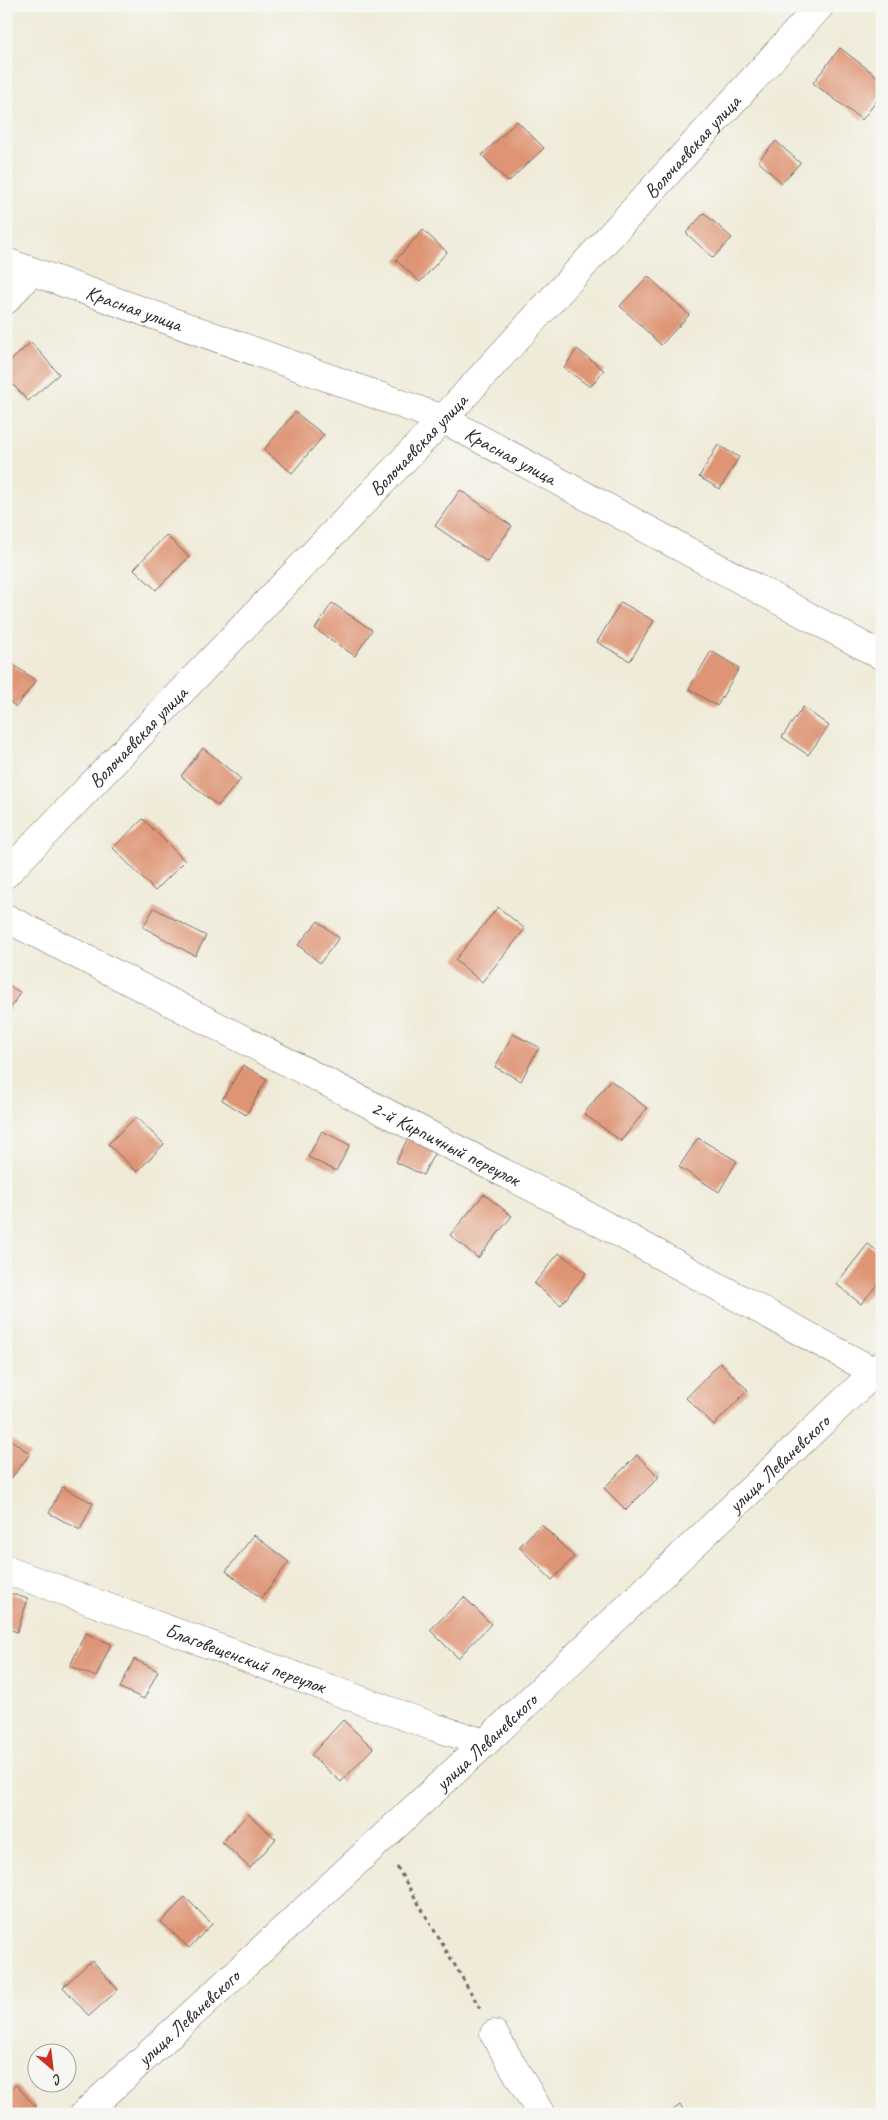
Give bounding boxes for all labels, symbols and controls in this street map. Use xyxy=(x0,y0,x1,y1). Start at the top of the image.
street label: Волочаевская улица xyxy=(638,88,747,204)
street label: Красная улица xyxy=(83,280,187,338)
street label: Волочаевская улица xyxy=(364,387,474,501)
street label: Красная улица xyxy=(460,421,562,491)
street label: Волочаевская улица xyxy=(83,680,194,794)
street label: 2-й Кирпичный переулок xyxy=(367,1095,525,1193)
street label: улица Леваневского xyxy=(722,1408,837,1518)
street label: Благовещенский переулок xyxy=(162,1618,330,1700)
street label: улица Леваневского xyxy=(429,1687,544,1796)
street label: улица Леваневского xyxy=(131,1963,246,2072)
north arrow xyxy=(28,2042,78,2092)
text: С xyxy=(49,2070,65,2089)

